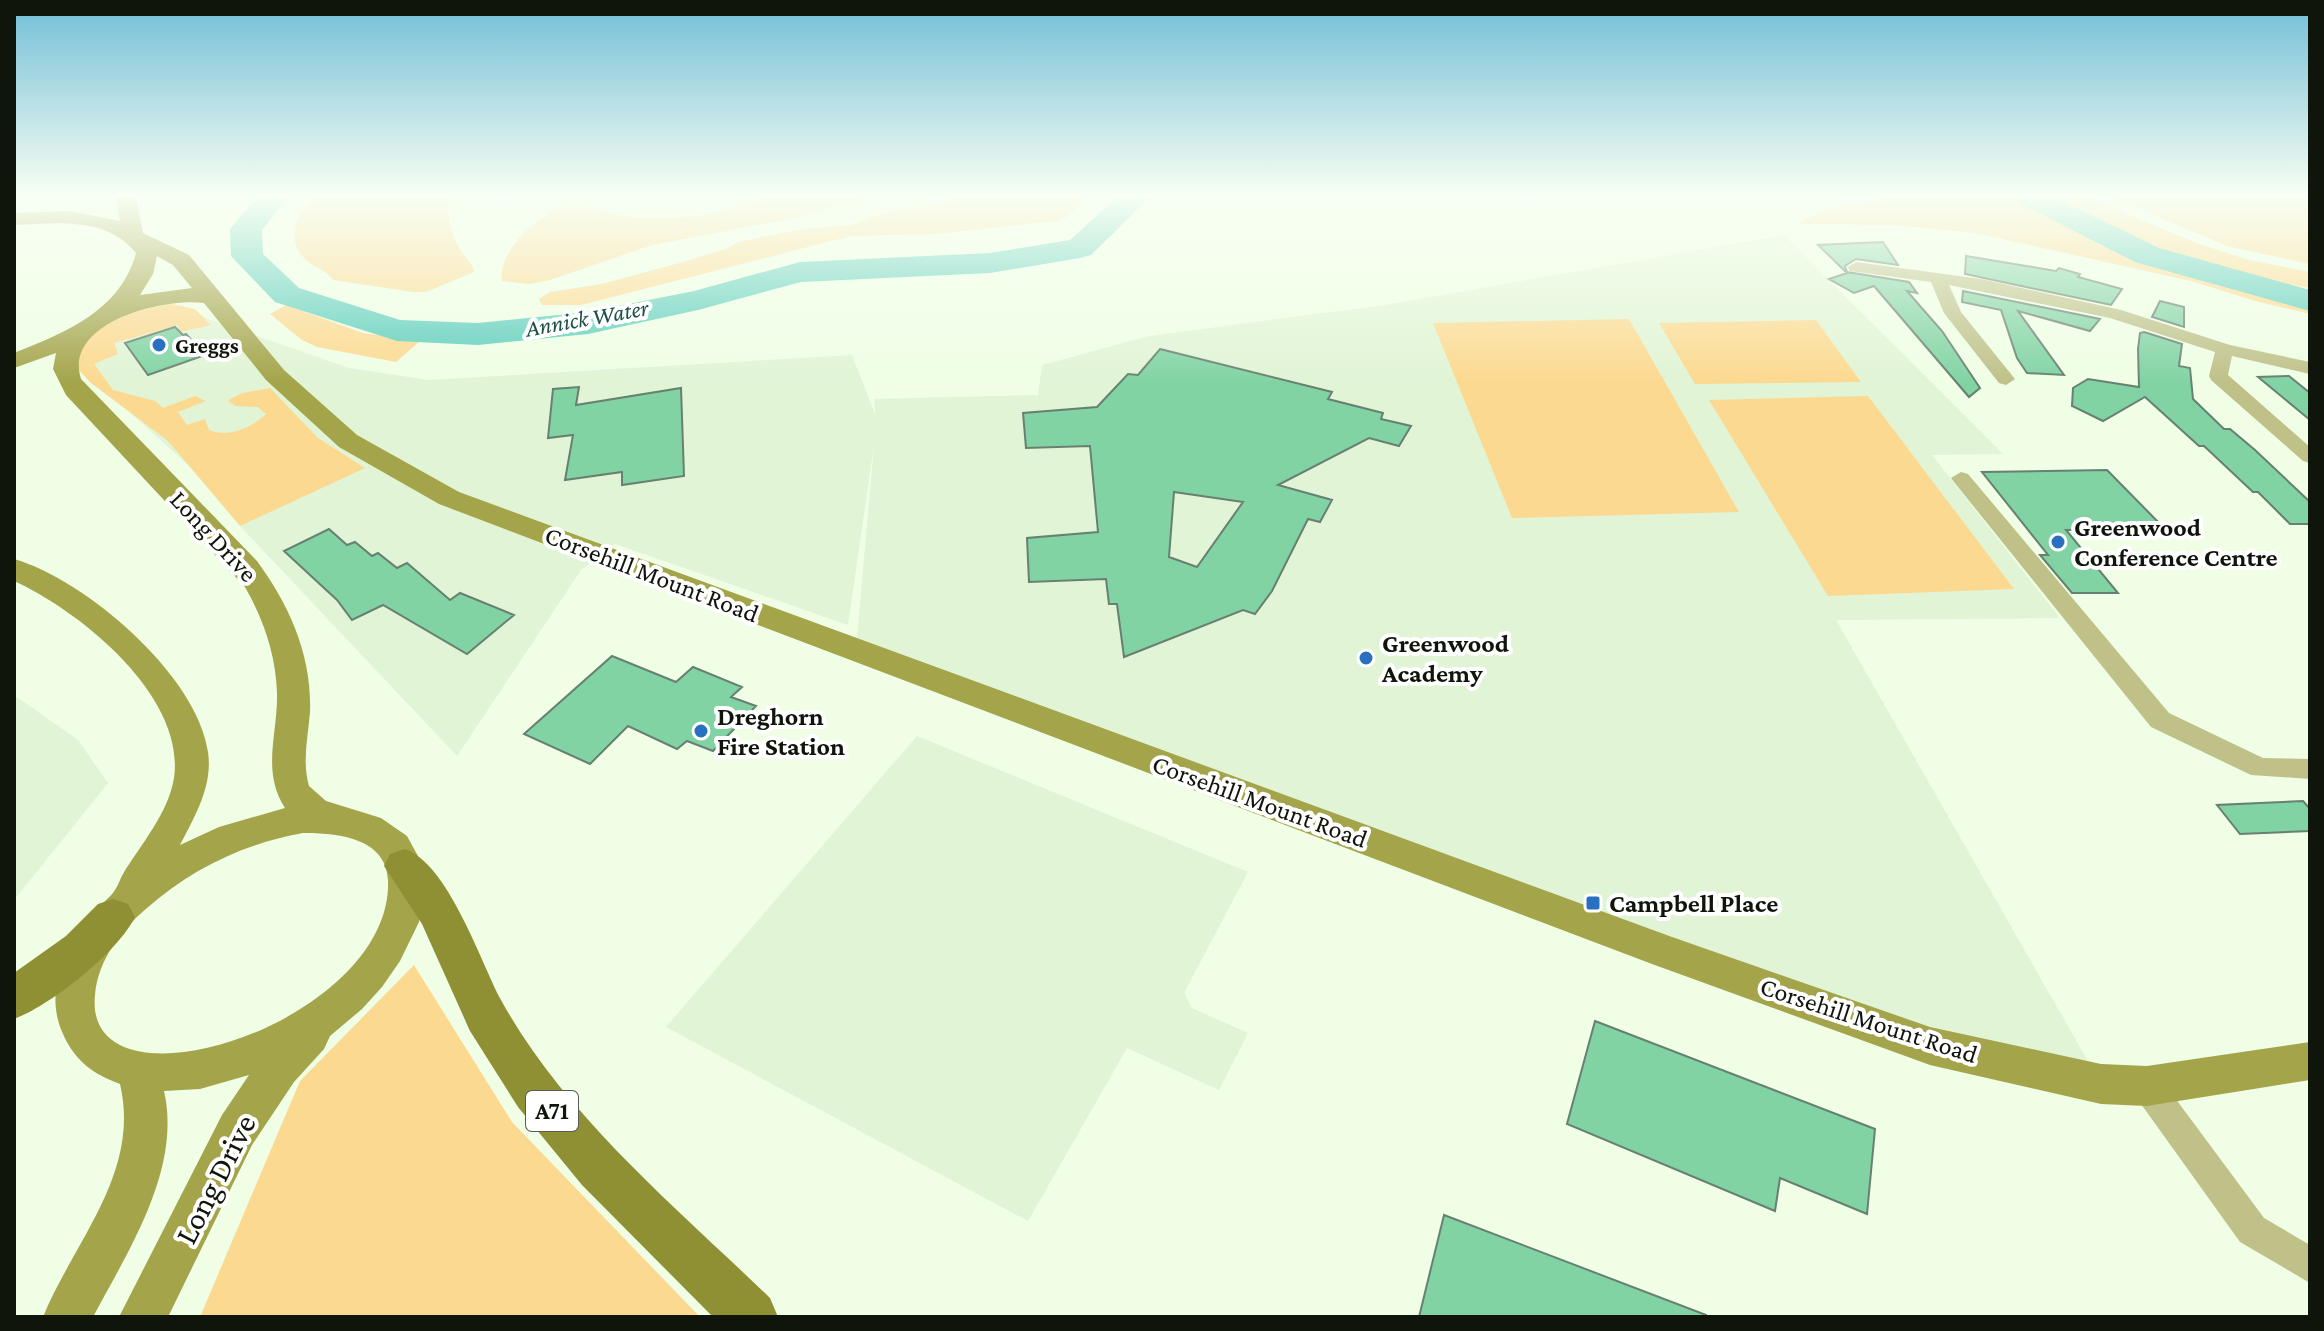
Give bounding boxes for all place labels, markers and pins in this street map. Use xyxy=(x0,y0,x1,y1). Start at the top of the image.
place label: Greggs xyxy=(175,333,239,358)
marker: Greggs xyxy=(150,336,168,354)
place label: Greenwood Conference Centre xyxy=(2074,513,2278,572)
marker: Greenwood Conference Centre xyxy=(2049,533,2067,551)
place label: Greenwood Academy xyxy=(1381,629,1509,688)
marker: Greenwood Academy xyxy=(1357,649,1375,667)
place label: Dreghorn Fire Station xyxy=(717,702,845,761)
marker: Dreghorn Fire Station xyxy=(692,722,710,740)
place label: Campbell Place xyxy=(1609,889,1778,918)
marker: Campbell Place xyxy=(1584,894,1602,912)

